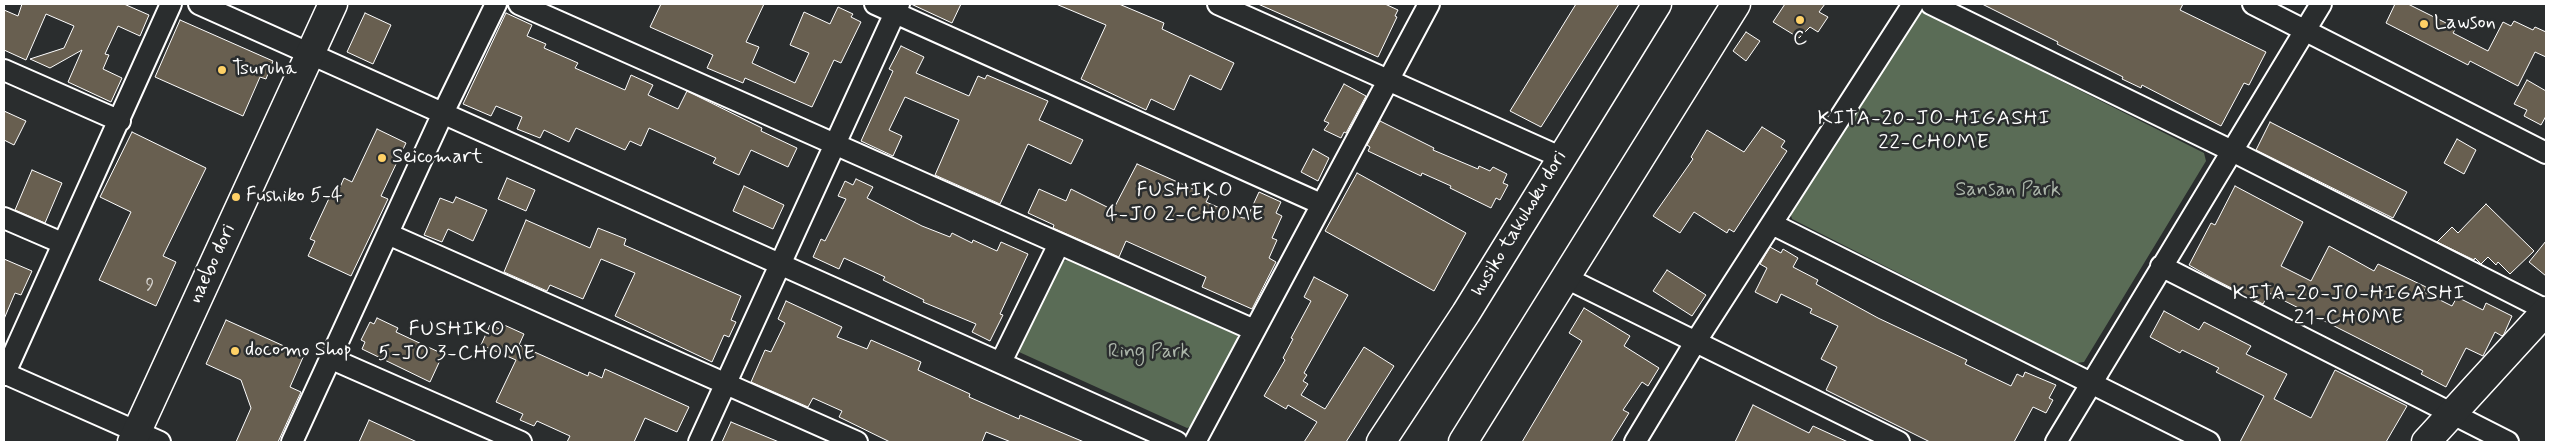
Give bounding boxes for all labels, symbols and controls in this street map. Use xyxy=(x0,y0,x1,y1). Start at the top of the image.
place label: Lawson xyxy=(2434,12,2496,36)
marker: C xyxy=(1794,14,1806,26)
marker: Lawson xyxy=(2418,18,2430,30)
place label: C xyxy=(1793,28,1807,52)
place label: Tsuruha xyxy=(232,58,297,82)
marker: Tsuruha xyxy=(216,64,228,76)
district label: KITA-20-JO-HIGASHI 22-CHOME xyxy=(1817,107,2051,157)
place label: Seicomart xyxy=(392,146,483,170)
street label: husiko takuhoku dori xyxy=(1467,147,1573,301)
marker: Seicomart xyxy=(376,152,388,164)
district label: FUSHIKO 4-JO 2-CHOME xyxy=(1104,179,1266,229)
park label: Sansan Park xyxy=(1955,179,2061,203)
place label: Fushiko 5-4 xyxy=(246,185,343,209)
marker: Fushiko 5-4 xyxy=(230,191,242,203)
street label: naebo dori xyxy=(184,220,242,308)
house number: 9 xyxy=(146,275,154,297)
district label: KITA-20-JO-HIGASHI 21-CHOME xyxy=(2232,282,2466,332)
district label: FUSHIKO 5-JO 3-CHOME xyxy=(377,318,537,368)
place label: docomo Shop xyxy=(245,339,352,363)
park label: Ring Park xyxy=(1108,341,1190,365)
marker: docomo Shop xyxy=(229,345,241,357)

